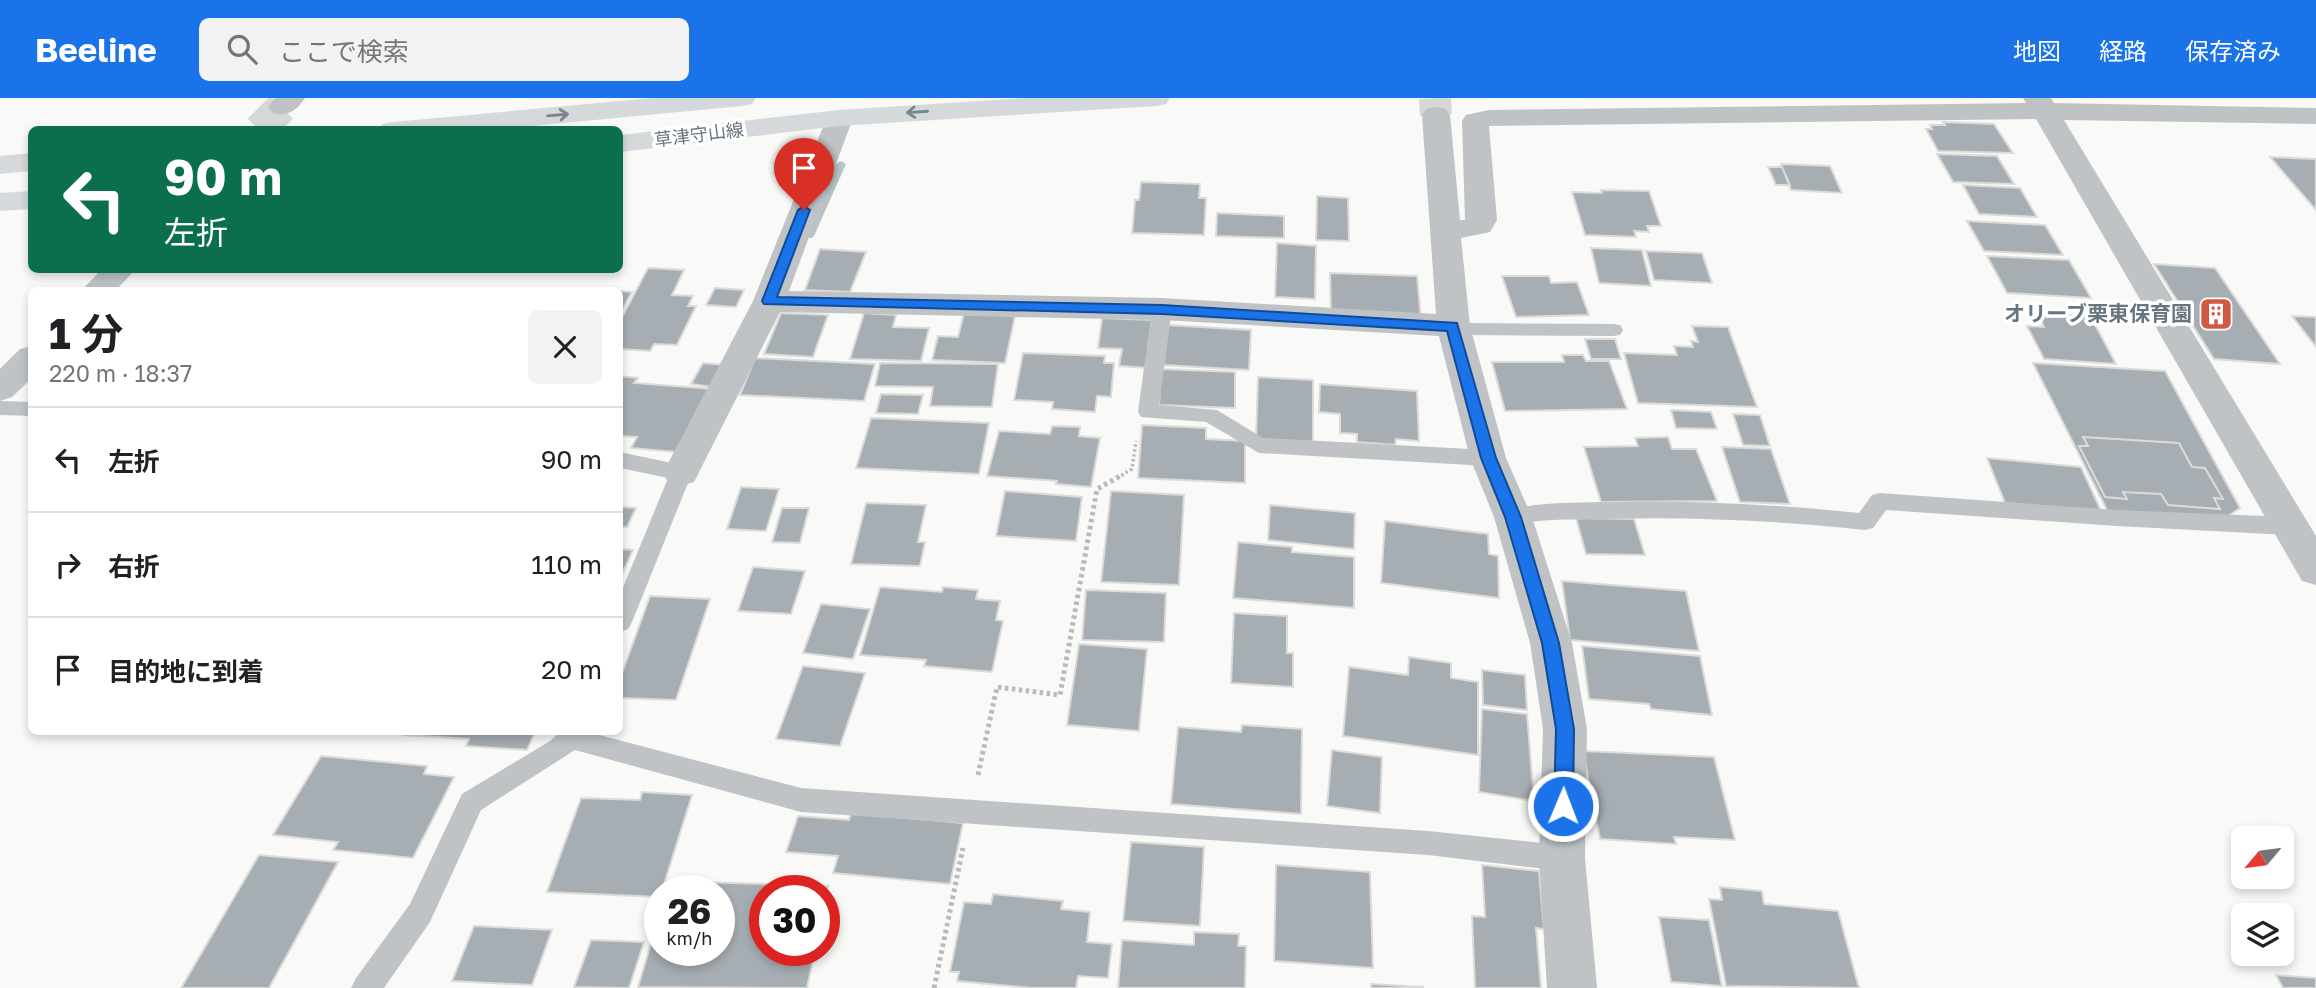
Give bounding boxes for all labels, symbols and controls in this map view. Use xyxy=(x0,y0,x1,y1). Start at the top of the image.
search box xyxy=(199,18,689,81)
text: Beeline xyxy=(35,30,157,69)
icon: search xyxy=(223,30,261,68)
text: ここで検索 xyxy=(279,36,409,67)
text: 地図 xyxy=(2013,36,2061,65)
text: 経路 xyxy=(2099,36,2147,65)
text: 保存済み xyxy=(2185,36,2281,65)
one-way arrow xyxy=(905,105,928,118)
one-way arrow xyxy=(547,108,569,121)
street label: 草津守山線 xyxy=(653,118,745,150)
pin xyxy=(774,138,834,210)
text: 90 m xyxy=(164,147,282,206)
icon: arrive xyxy=(785,149,823,187)
icon: left xyxy=(49,154,140,245)
text: 左折 xyxy=(164,213,228,251)
building icon: オリーブ栗東保育園 xyxy=(2197,295,2235,333)
place label: オリーブ栗東保育園 xyxy=(2004,300,2192,326)
text: 1 分 xyxy=(49,308,123,358)
button: close xyxy=(528,310,602,384)
text: 220 m · 18:37 xyxy=(49,359,192,387)
icon: left xyxy=(49,441,87,479)
text: 90 m xyxy=(541,444,602,475)
text: 左折 xyxy=(108,446,160,477)
icon: right xyxy=(49,546,87,584)
text: 110 m xyxy=(531,549,602,580)
text: 右折 xyxy=(108,551,160,582)
icon: arrive xyxy=(49,651,87,689)
text: 20 m xyxy=(541,654,602,685)
text: 目的地に到着 xyxy=(108,656,264,687)
position arrow xyxy=(1526,769,1600,843)
north arrow xyxy=(2231,826,2294,889)
map controls xyxy=(2231,826,2294,966)
speed limit sign: 30 xyxy=(749,875,840,966)
text: 26 xyxy=(668,890,711,932)
button: layers xyxy=(2231,903,2294,966)
text: km/h xyxy=(667,927,712,949)

